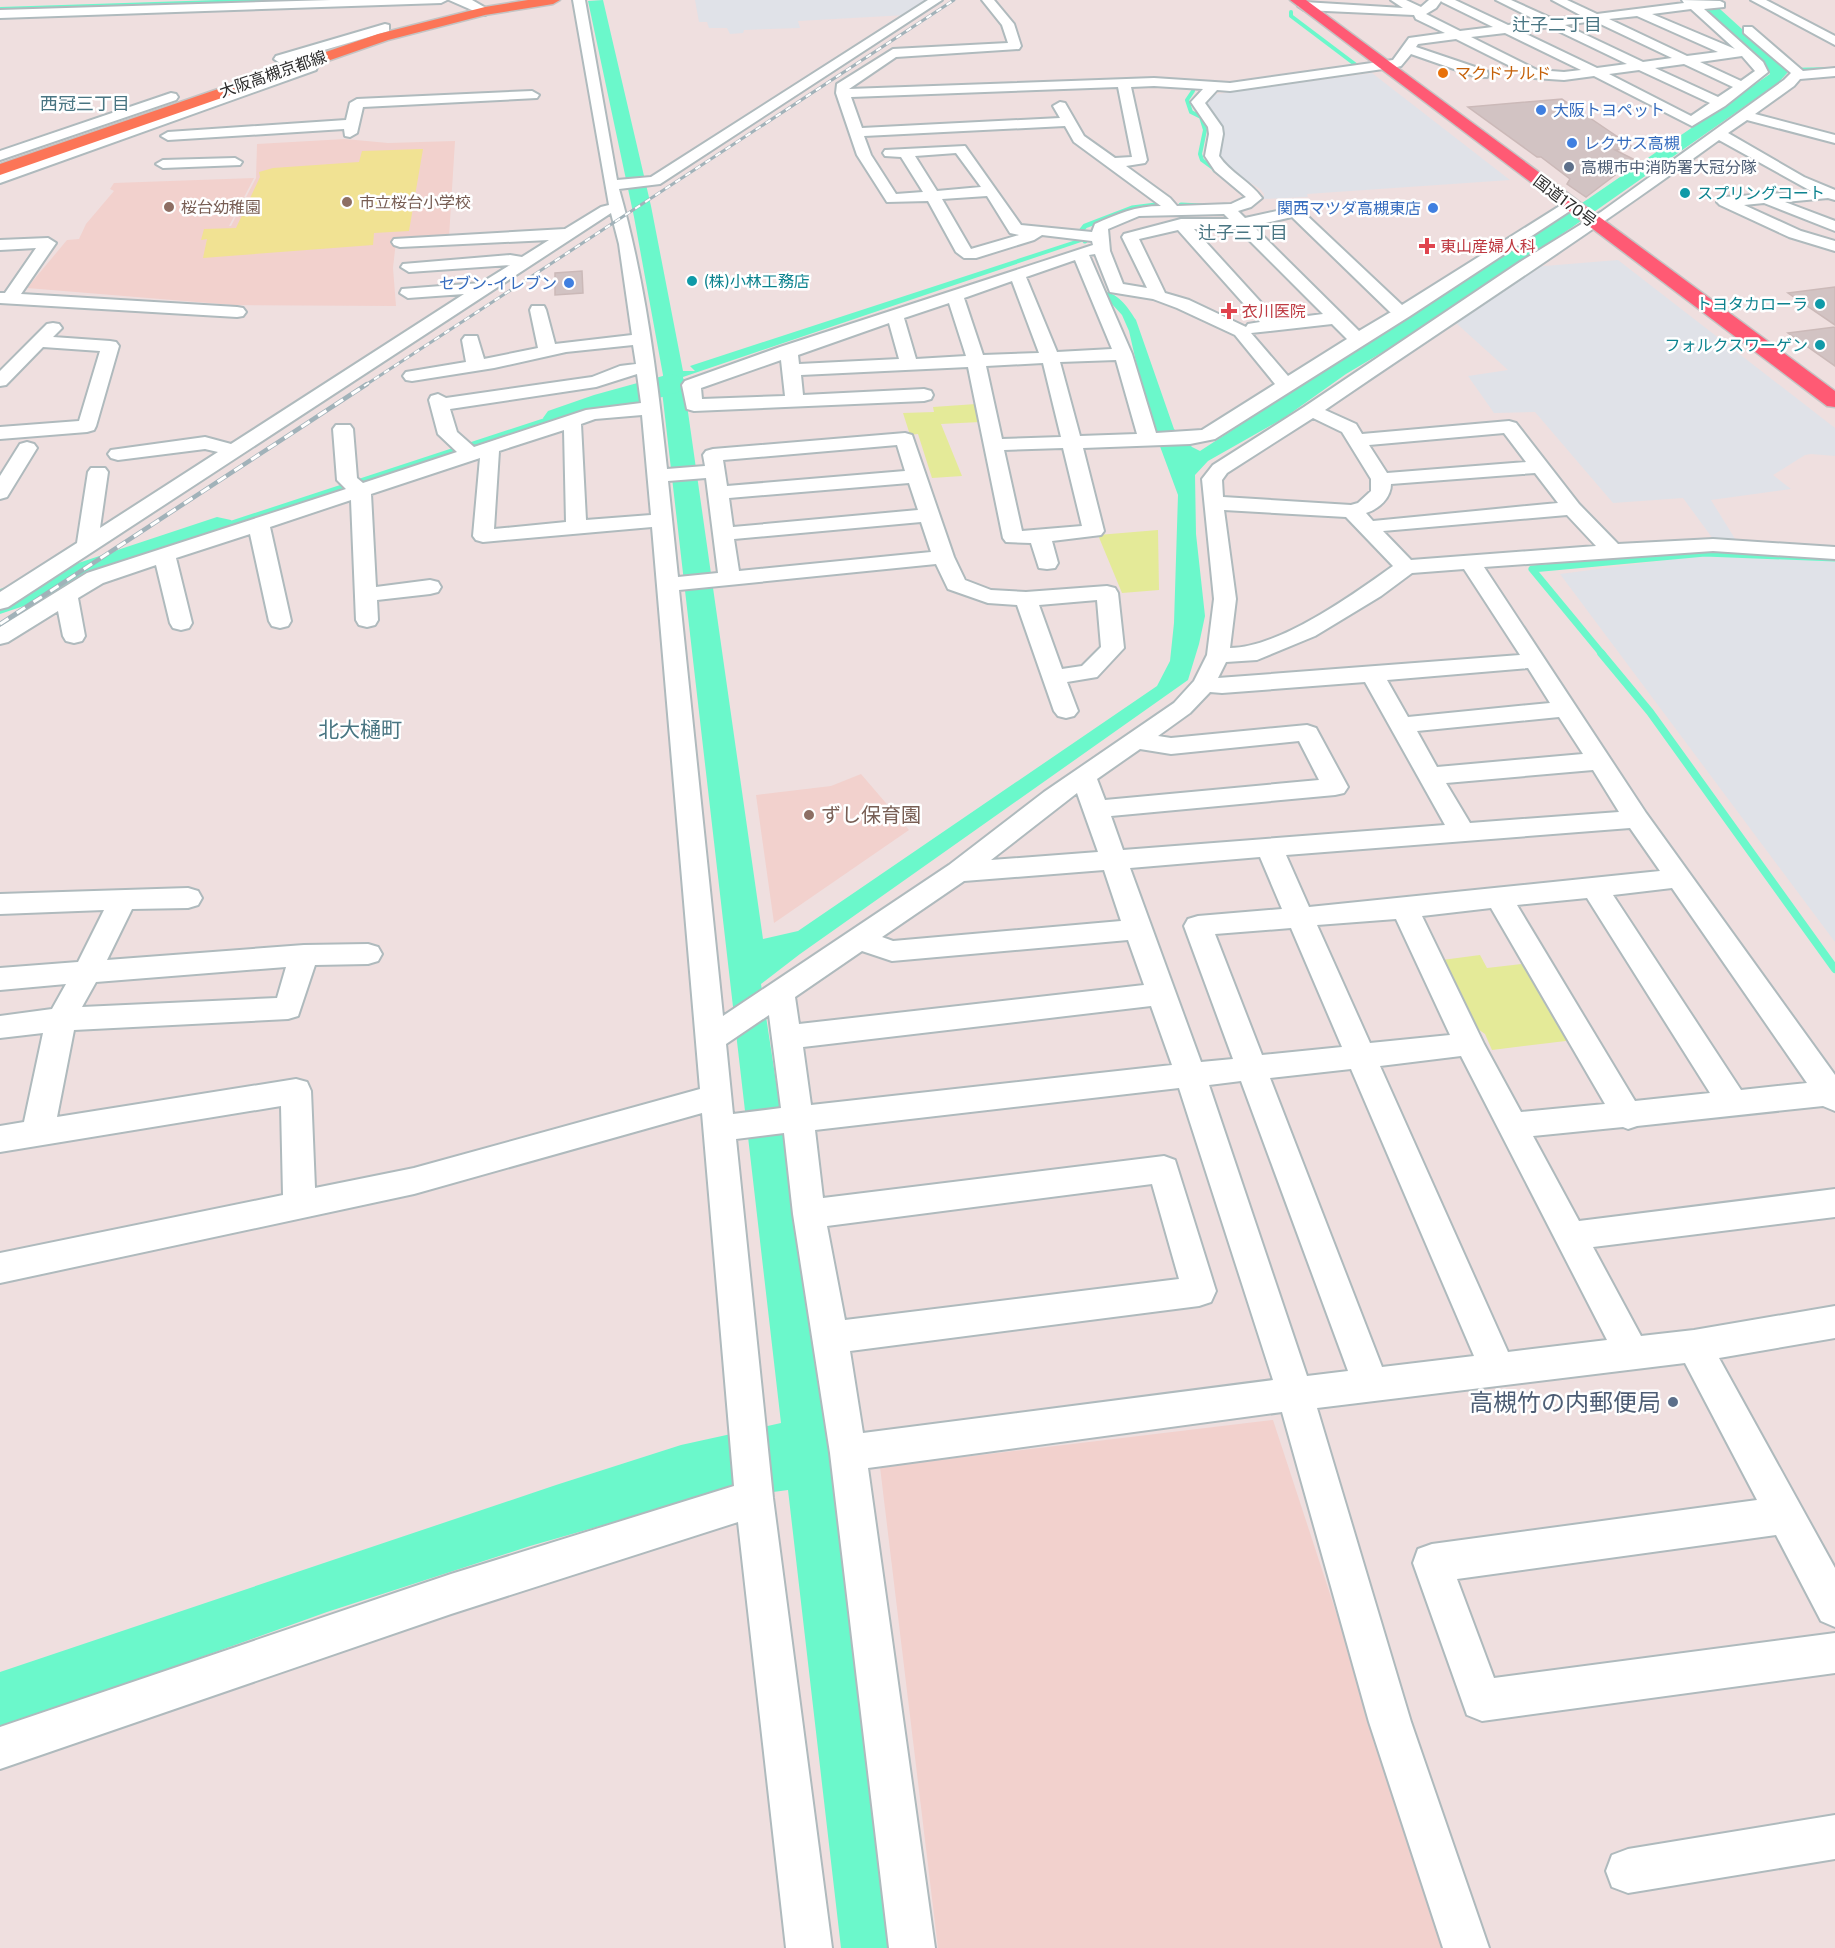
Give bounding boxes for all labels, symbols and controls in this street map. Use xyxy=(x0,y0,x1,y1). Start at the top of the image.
district label: 辻子二丁目 xyxy=(1512,14,1602,35)
street label: 大阪高槻京都線 xyxy=(217,47,329,101)
place label: マクドナルド xyxy=(1455,64,1551,83)
marker: マクドナルド xyxy=(1436,66,1450,80)
district label: 西冠三丁目 xyxy=(40,93,130,114)
place label: 大阪トヨペット xyxy=(1553,101,1665,120)
marker: 大阪トヨペット xyxy=(1534,103,1548,117)
place label: レクサス高槻 xyxy=(1584,134,1680,153)
marker: レクサス高槻 xyxy=(1565,136,1579,150)
place label: 高槻市中消防署大冠分隊 xyxy=(1581,158,1757,177)
marker: 高槻市中消防署大冠分隊 xyxy=(1562,160,1576,174)
street label: 国道170号 xyxy=(1530,171,1600,231)
place label: スプリングコート xyxy=(1697,184,1825,203)
marker: スプリングコート xyxy=(1678,186,1692,200)
place label: 市立桜台小学校 xyxy=(359,193,471,212)
marker: 市立桜台小学校 xyxy=(340,195,354,209)
place label: 桜台幼稚園 xyxy=(181,198,261,217)
place label: 関西マツダ高槻東店 xyxy=(1277,199,1421,218)
marker: 桜台幼稚園 xyxy=(162,200,176,214)
marker: 関西マツダ高槻東店 xyxy=(1426,201,1440,215)
district label: 辻子三丁目 xyxy=(1198,222,1288,243)
marker: 東山産婦人科 xyxy=(1418,237,1436,255)
place label: 東山産婦人科 xyxy=(1440,237,1536,256)
place label: (株)小林工務店 xyxy=(704,272,810,291)
place label: セブン-イレブン xyxy=(439,274,557,293)
marker: (株)小林工務店 xyxy=(685,274,699,288)
marker: セブン-イレブン xyxy=(562,276,576,290)
place label: トヨタカローラ xyxy=(1696,295,1808,314)
marker: トヨタカローラ xyxy=(1813,297,1827,311)
marker: 衣川医院 xyxy=(1220,302,1238,320)
place label: 衣川医院 xyxy=(1242,302,1306,321)
place label: フォルクスワーゲン xyxy=(1664,336,1808,355)
marker: フォルクスワーゲン xyxy=(1813,338,1827,352)
district label: 北大樋町 xyxy=(318,717,402,742)
place label: ずし保育園 xyxy=(821,803,921,827)
marker: ずし保育園 xyxy=(802,808,816,822)
place label: 高槻竹の内郵便局 xyxy=(1469,1388,1661,1416)
marker: 高槻竹の内郵便局 xyxy=(1666,1395,1680,1409)

